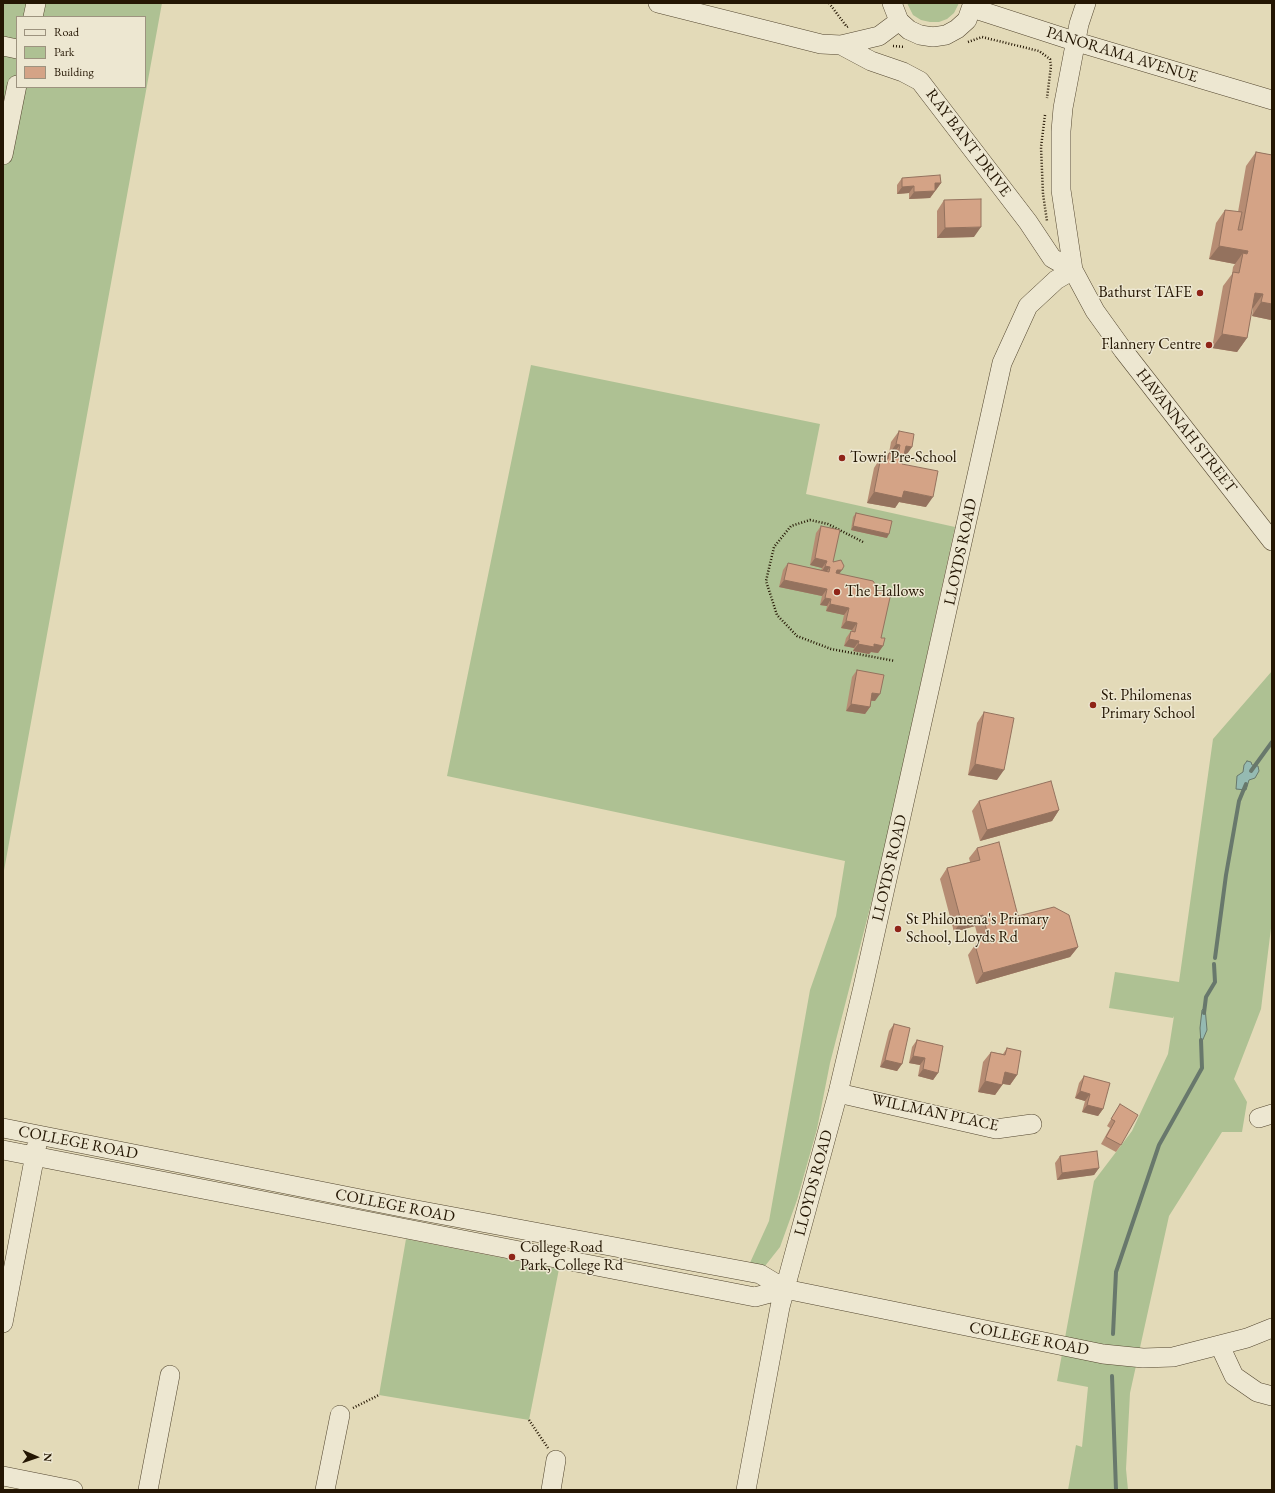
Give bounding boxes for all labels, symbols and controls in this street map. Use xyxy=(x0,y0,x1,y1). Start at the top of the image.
legend xyxy=(16,16,146,88)
street label: PANORAMA AVENUE xyxy=(1044,23,1200,87)
text: Road xyxy=(54,24,79,40)
text: Park xyxy=(54,44,74,60)
text: Building xyxy=(54,64,94,80)
street label: RAY BANT DRIVE xyxy=(921,85,1015,201)
place label: Bathurst TAFE xyxy=(1098,283,1192,303)
marker: Bathurst TAFE xyxy=(1195,288,1205,298)
place label: Flannery Centre xyxy=(1101,335,1201,355)
marker: Flannery Centre xyxy=(1204,340,1214,350)
street label: HAVANNAH STREET xyxy=(1132,365,1240,497)
place label: Towri Pre-School xyxy=(850,448,957,468)
marker: Towri Pre-School xyxy=(837,453,847,463)
street label: LLOYDS ROAD xyxy=(940,497,982,607)
place label: The Hallows xyxy=(845,582,924,602)
marker: The Hallows xyxy=(832,587,842,597)
place label: St. Philomenas Primary School xyxy=(1101,686,1195,724)
marker: St. Philomenas Primary School xyxy=(1088,700,1098,710)
street label: LLOYDS ROAD xyxy=(868,813,912,923)
place label: St Philomena's Primary School, Lloyds Rd xyxy=(906,910,1049,948)
marker: St Philomena's Primary School, Lloyds Rd xyxy=(893,924,903,934)
street label: WILLMAN PLACE xyxy=(870,1090,1000,1136)
street label: COLLEGE ROAD xyxy=(17,1122,139,1164)
street label: LLOYDS ROAD xyxy=(791,1128,837,1238)
street label: COLLEGE ROAD xyxy=(334,1185,456,1227)
place label: College Road Park, College Rd xyxy=(520,1238,623,1276)
marker: College Road Park, College Rd xyxy=(507,1252,517,1262)
street label: COLLEGE ROAD xyxy=(968,1318,1090,1360)
north arrow xyxy=(16,1437,56,1477)
text: N xyxy=(41,1453,55,1462)

